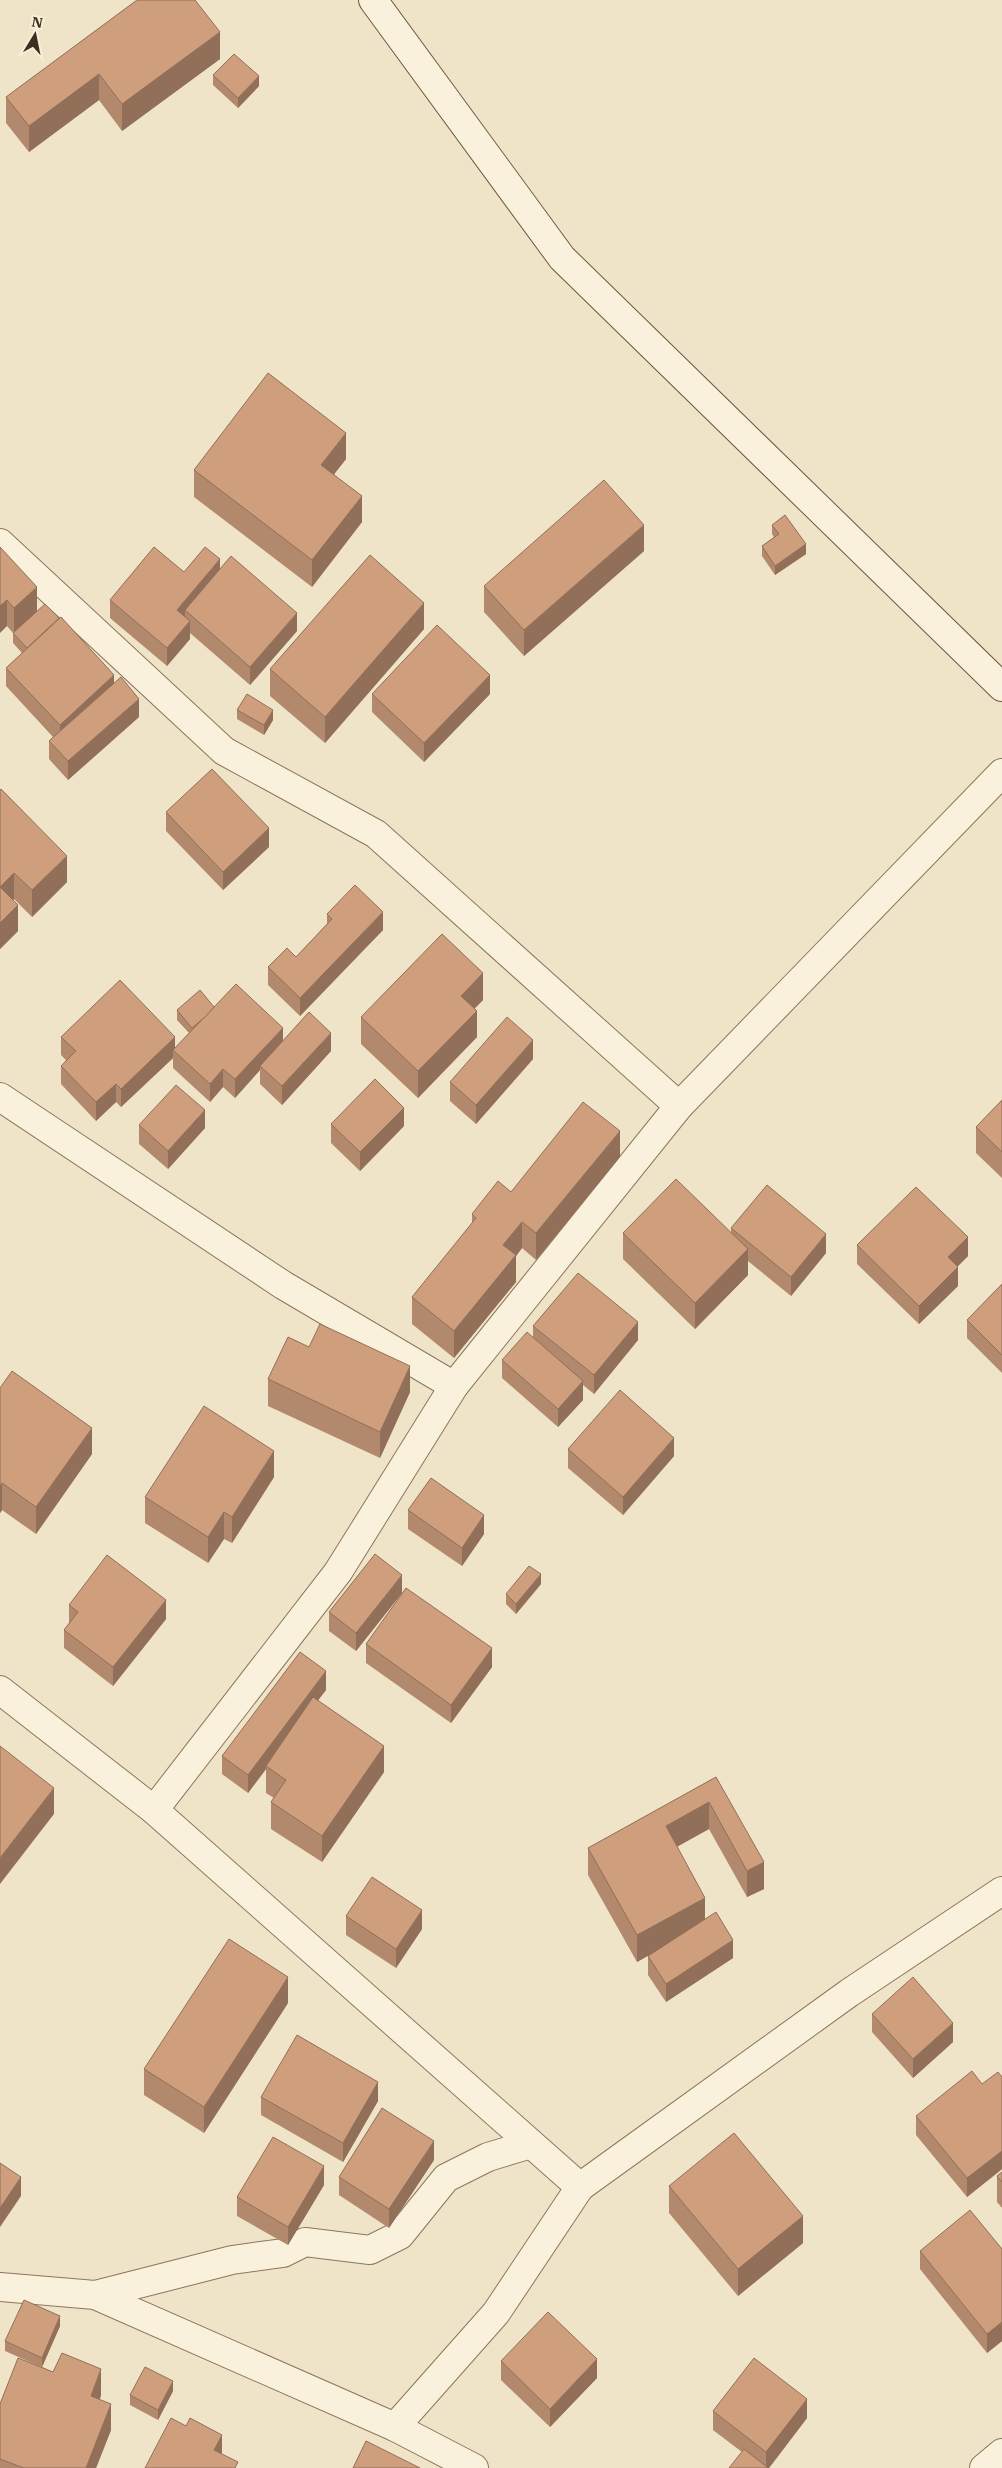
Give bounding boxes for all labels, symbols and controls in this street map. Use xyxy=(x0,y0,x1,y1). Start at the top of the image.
north arrow xyxy=(10,10,60,60)
text: N xyxy=(30,12,44,32)

